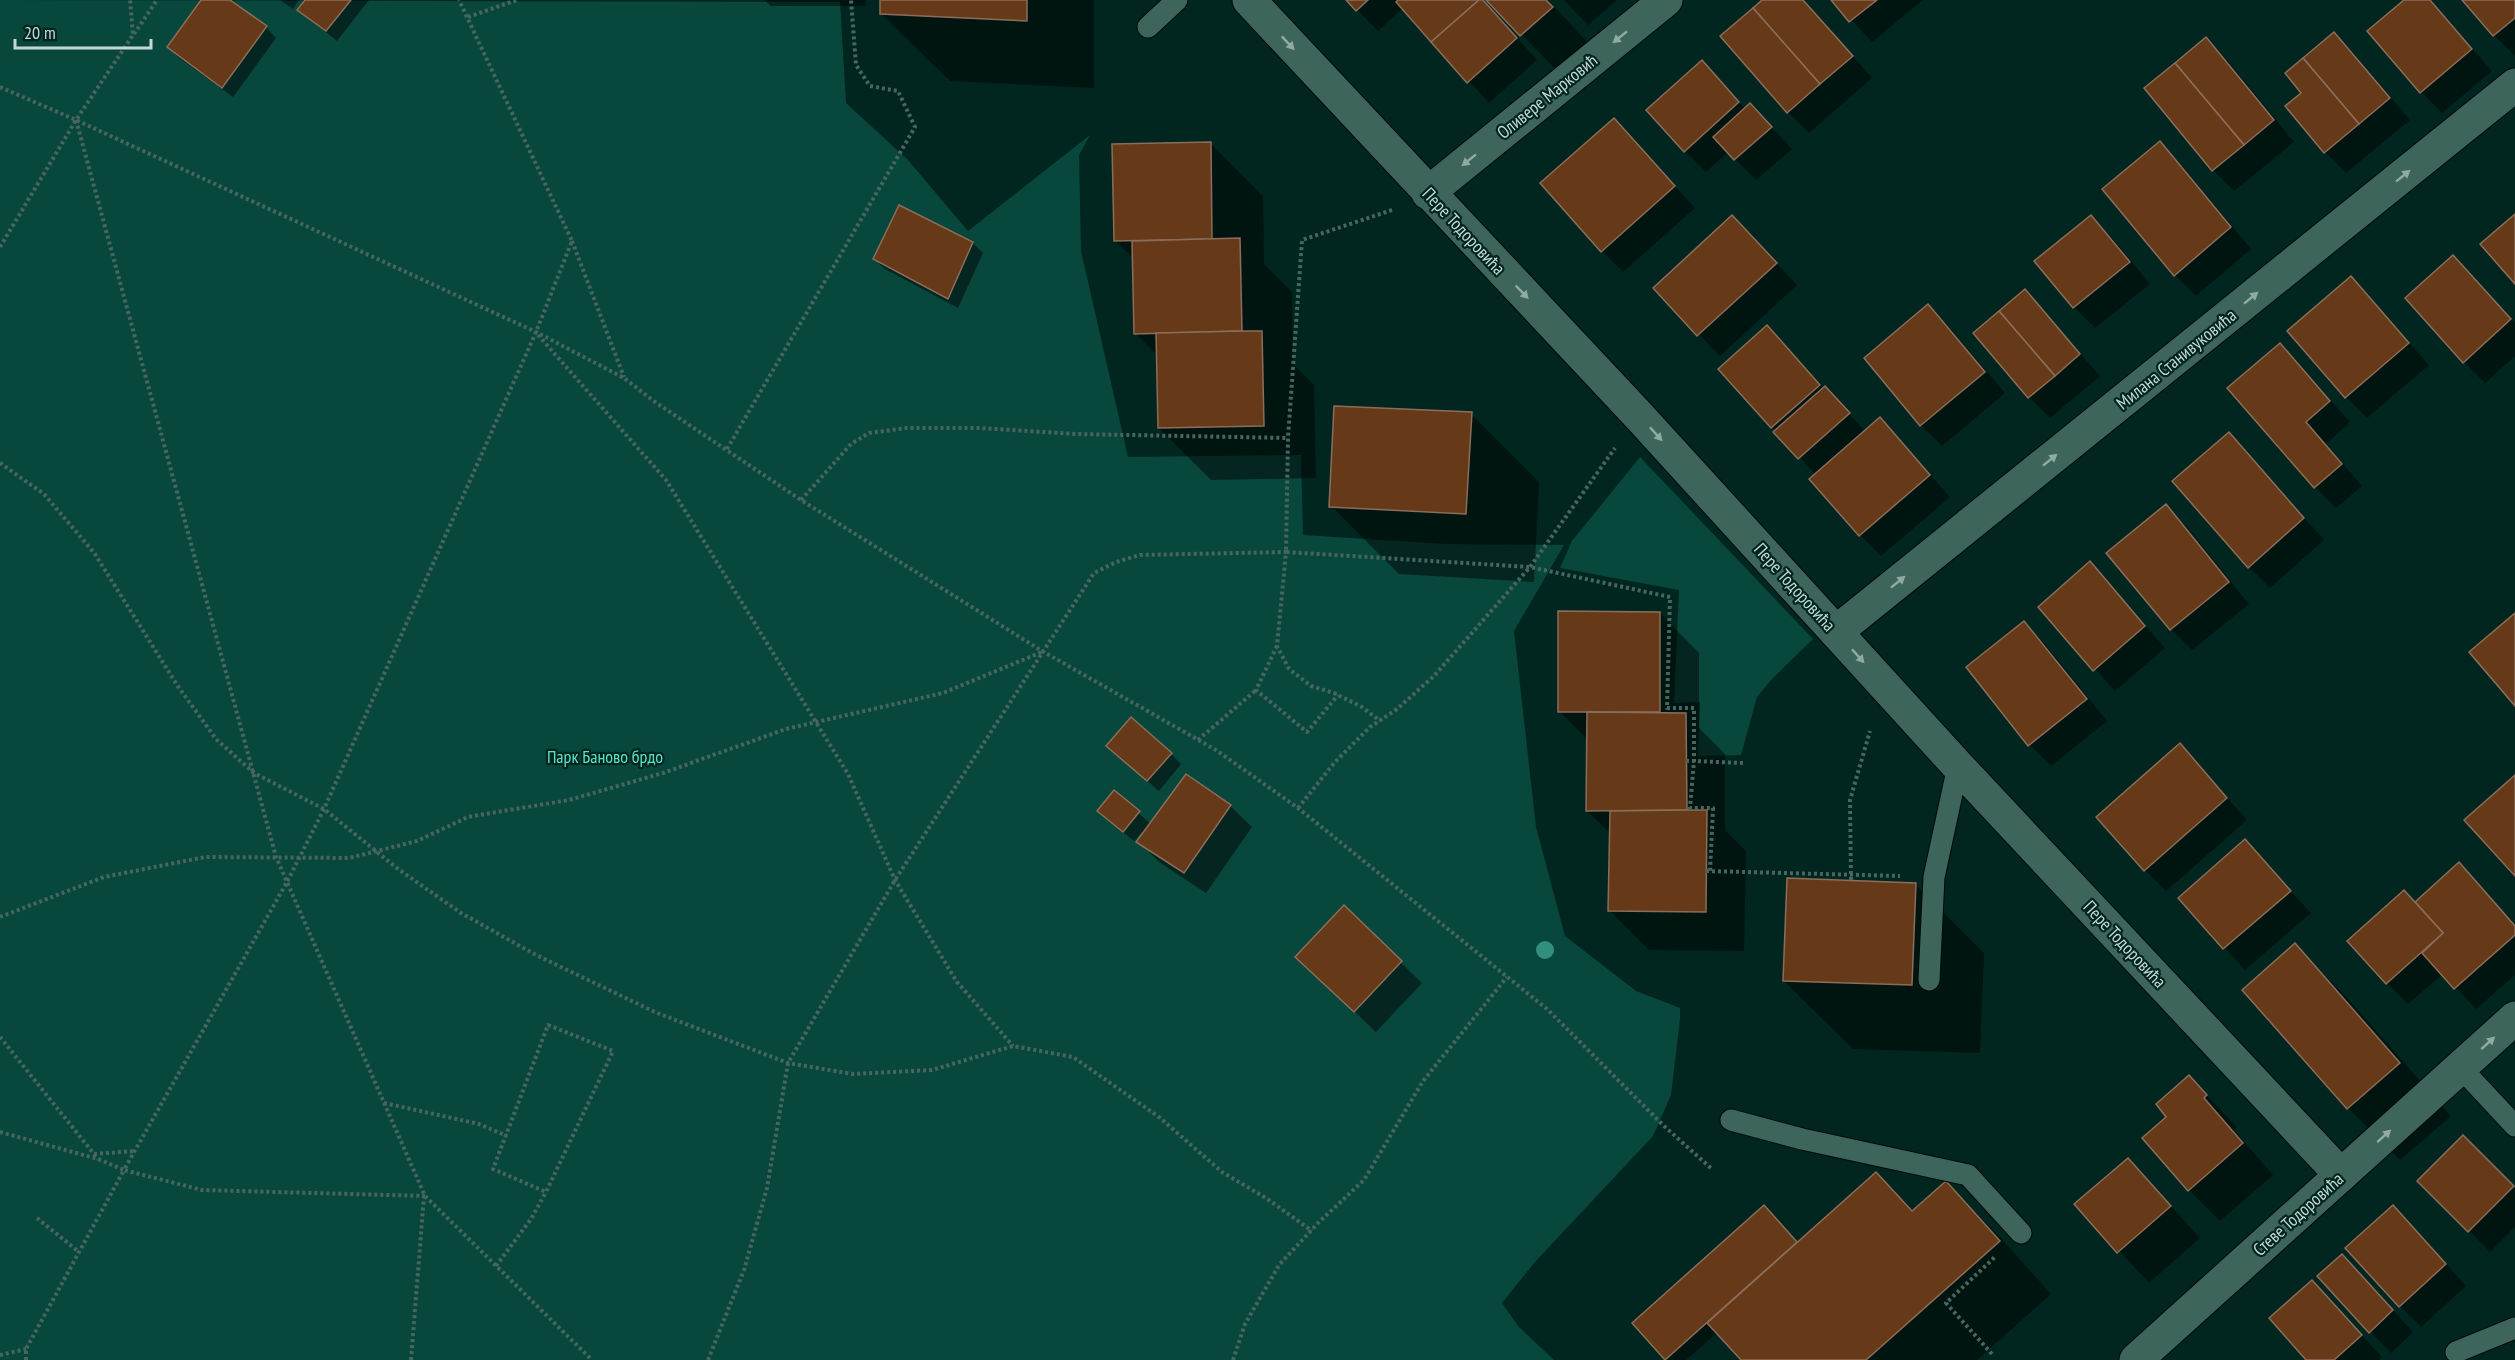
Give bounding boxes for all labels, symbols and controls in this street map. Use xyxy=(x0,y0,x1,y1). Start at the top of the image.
scale bar xyxy=(15,12,152,50)
text: 20 m xyxy=(24,21,56,44)
one-way arrow xyxy=(1613,30,1628,42)
one-way arrow xyxy=(1281,36,1295,50)
street label: Оливере Марковић xyxy=(1492,48,1602,144)
one-way arrow xyxy=(1461,153,1477,166)
one-way arrow xyxy=(2395,169,2411,182)
street label: Пере Тодоровића xyxy=(1418,183,1510,279)
one-way arrow xyxy=(1515,285,1529,300)
one-way arrow xyxy=(2243,292,2258,305)
street label: Милана Станивуковића xyxy=(2111,304,2241,414)
one-way arrow xyxy=(1649,426,1662,441)
one-way arrow xyxy=(2042,453,2058,466)
street label: Пере Тодоровића xyxy=(1749,538,1841,636)
one-way arrow xyxy=(1890,576,1906,589)
one-way arrow xyxy=(1851,648,1864,663)
park label: Парк Баново брдо xyxy=(547,745,663,768)
street label: Пере Тодоровића xyxy=(2079,896,2171,992)
one-way arrow xyxy=(2480,1036,2495,1050)
one-way arrow xyxy=(2376,1130,2391,1143)
street label: Стеве Тодоровића xyxy=(2248,1167,2348,1261)

